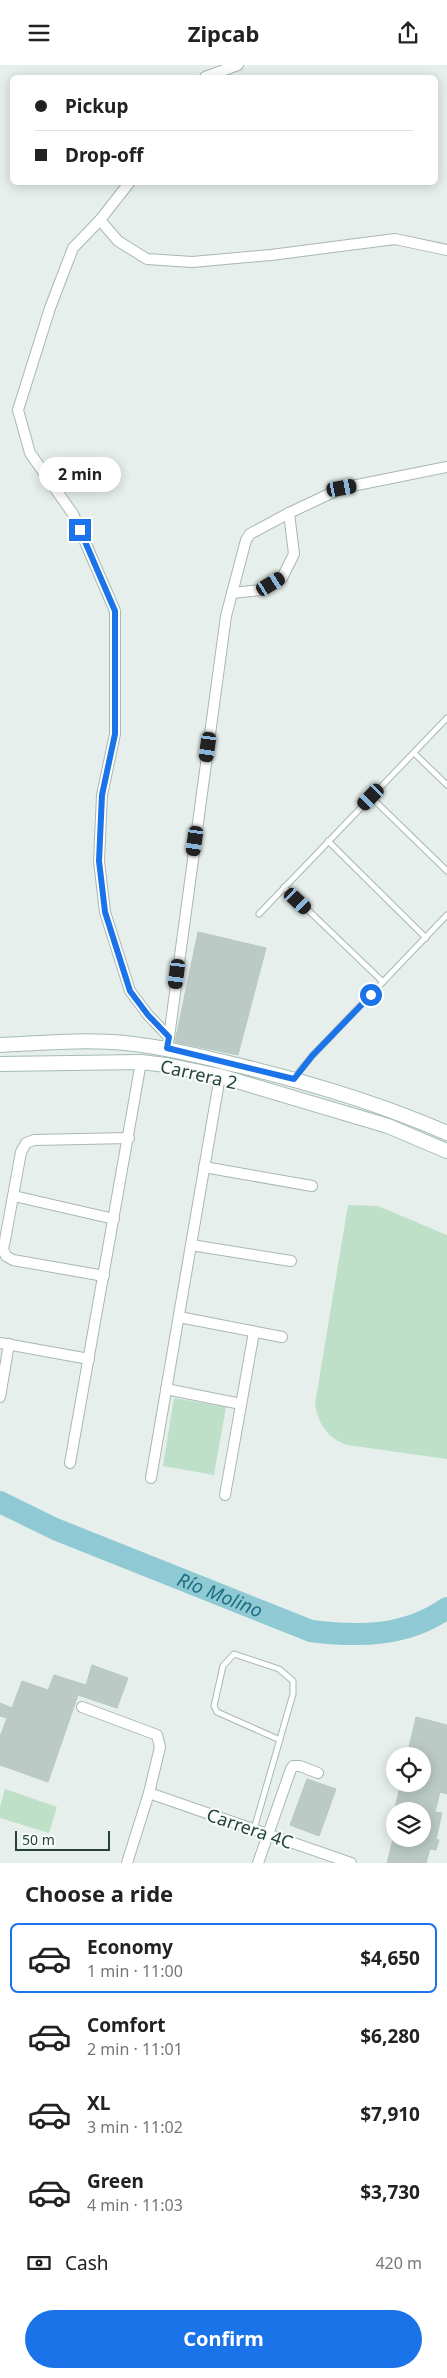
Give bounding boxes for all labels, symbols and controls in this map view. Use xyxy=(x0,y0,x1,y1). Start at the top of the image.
text: Zipcab xyxy=(188,18,259,48)
icon: menu xyxy=(25,19,53,47)
icon: share xyxy=(394,19,422,47)
text: Pickup xyxy=(65,93,128,119)
text: Drop-off xyxy=(65,142,144,168)
callout: 2 min xyxy=(39,457,121,493)
text: 2 min xyxy=(58,463,102,485)
car xyxy=(325,478,358,498)
route end xyxy=(69,519,91,541)
car xyxy=(254,570,287,598)
car xyxy=(198,731,217,763)
car xyxy=(355,781,386,813)
car xyxy=(185,825,204,857)
car xyxy=(281,885,314,917)
car xyxy=(167,958,186,990)
route start xyxy=(360,984,382,1006)
street label: Carrera 2 xyxy=(158,1054,240,1094)
water label: Río Molino xyxy=(174,1566,267,1623)
map controls xyxy=(386,1747,431,1847)
button: locate xyxy=(386,1747,431,1792)
street label: Carrera 4C xyxy=(204,1802,296,1854)
button: layers xyxy=(386,1802,431,1847)
scale bar xyxy=(15,1828,110,1851)
text: 50 m xyxy=(22,1830,55,1849)
text: Choose a ride xyxy=(25,1878,173,1908)
text: Economy xyxy=(87,1934,173,1960)
icon: car xyxy=(27,1936,72,1981)
text: $4,650 xyxy=(360,1945,420,1971)
text: 1 min · 11:00 xyxy=(87,1960,183,1982)
text: Comfort xyxy=(87,2012,166,2038)
icon: car xyxy=(27,2014,72,2059)
text: $6,280 xyxy=(360,2023,420,2049)
text: 2 min · 11:01 xyxy=(87,2038,183,2060)
text: XL xyxy=(87,2090,110,2116)
icon: car xyxy=(27,2092,72,2137)
text: $7,910 xyxy=(360,2101,420,2127)
text: 3 min · 11:02 xyxy=(87,2116,183,2138)
text: Green xyxy=(87,2168,144,2194)
icon: car xyxy=(27,2170,72,2215)
text: $3,730 xyxy=(360,2179,420,2205)
text: 4 min · 11:03 xyxy=(87,2194,183,2216)
icon: cash xyxy=(25,2249,53,2277)
text: Cash xyxy=(65,2250,109,2276)
text: 420 m xyxy=(375,2252,422,2274)
button: Confirm xyxy=(25,2310,422,2368)

